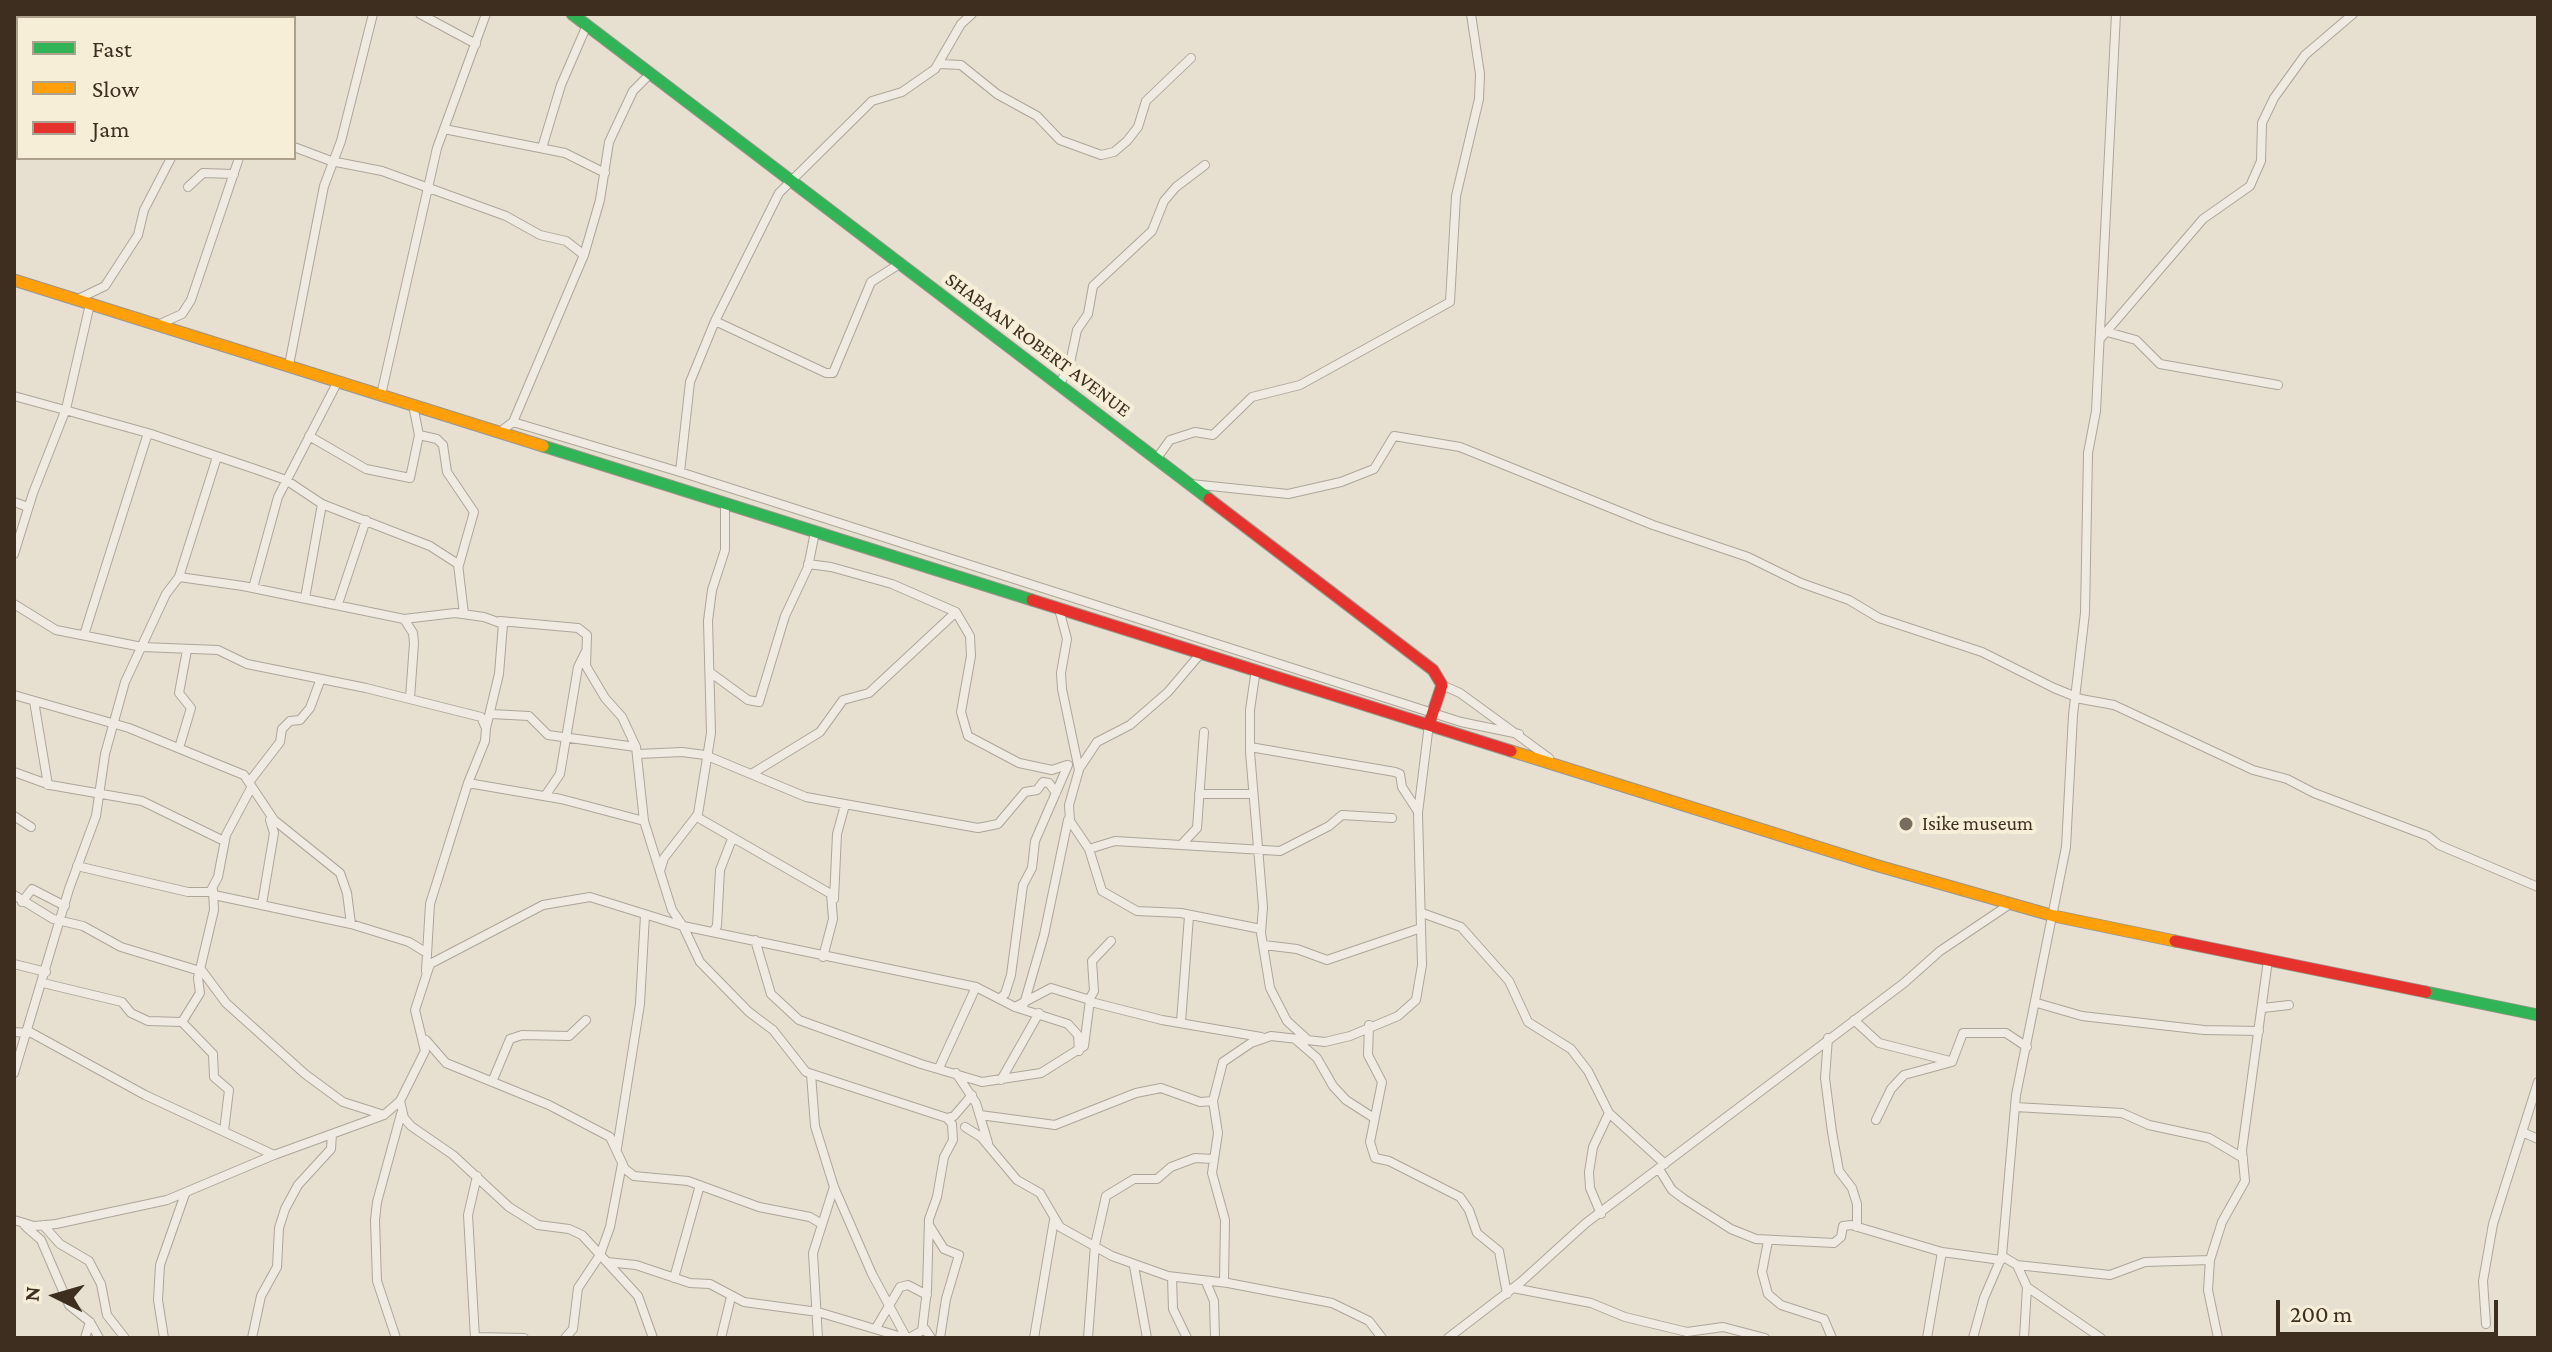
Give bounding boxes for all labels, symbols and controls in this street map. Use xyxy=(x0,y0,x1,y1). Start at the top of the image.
legend xyxy=(16,16,296,160)
text: Fast xyxy=(92,35,132,62)
text: Slow xyxy=(92,75,139,102)
text: Jam xyxy=(92,115,130,142)
street label: SHABAAN ROBERT AVENUE xyxy=(941,267,1135,423)
place label: Isike museum xyxy=(1922,812,2033,836)
marker: Isike museum xyxy=(1897,815,1915,833)
north arrow xyxy=(16,1256,96,1336)
scale bar xyxy=(2280,1284,2502,1334)
text: N xyxy=(18,1285,45,1302)
text: 200 m xyxy=(2290,1300,2352,1327)

